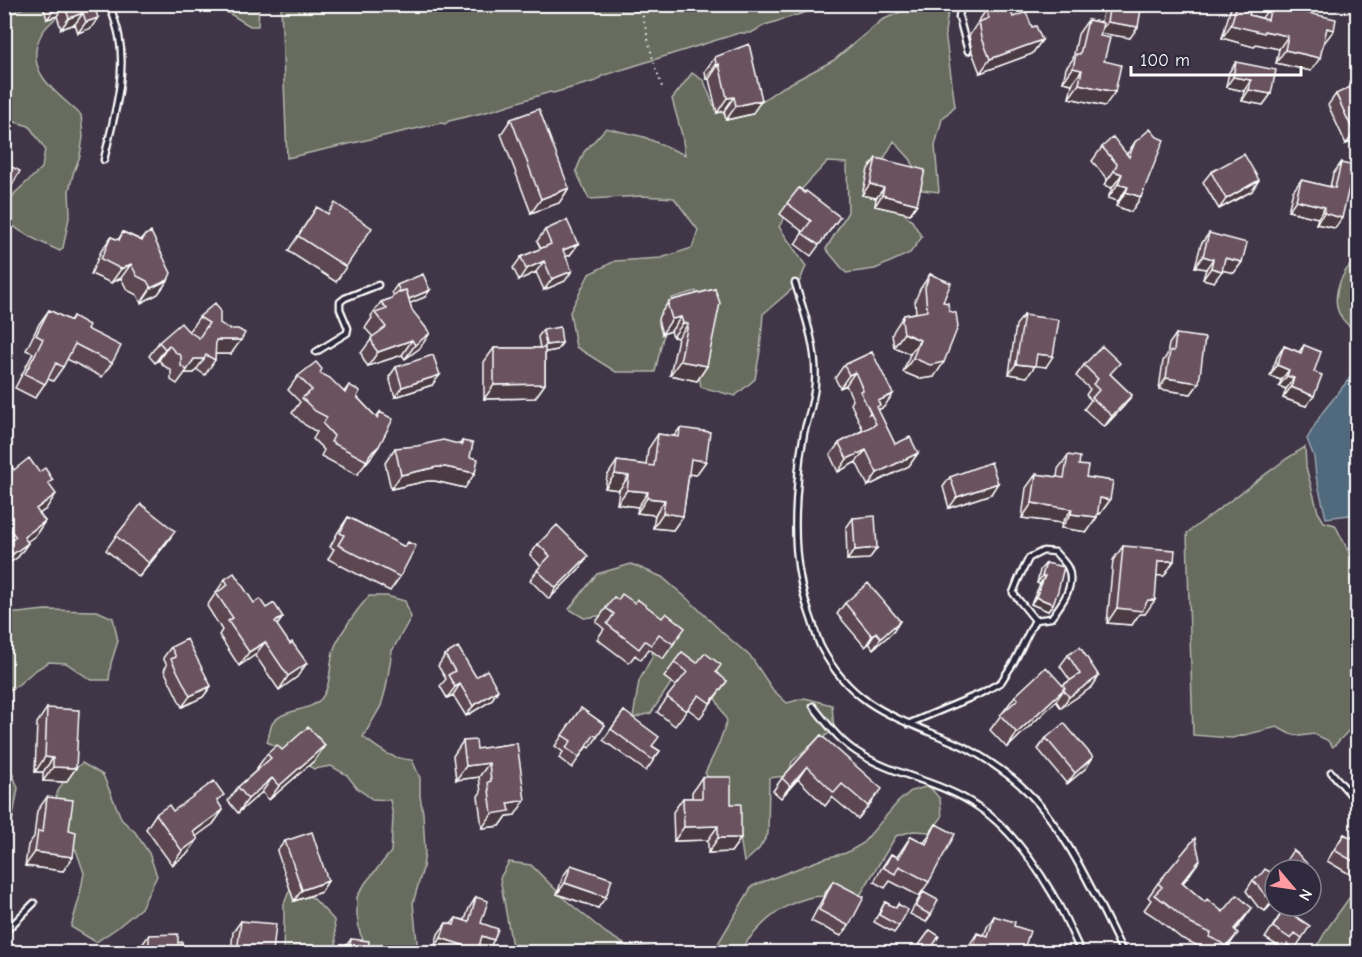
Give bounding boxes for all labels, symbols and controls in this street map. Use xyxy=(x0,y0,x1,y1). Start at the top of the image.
scale bar xyxy=(1131,39,1300,77)
text: 100 m xyxy=(1140,50,1190,71)
north arrow xyxy=(1263,858,1323,918)
text: N xyxy=(1295,886,1316,904)

